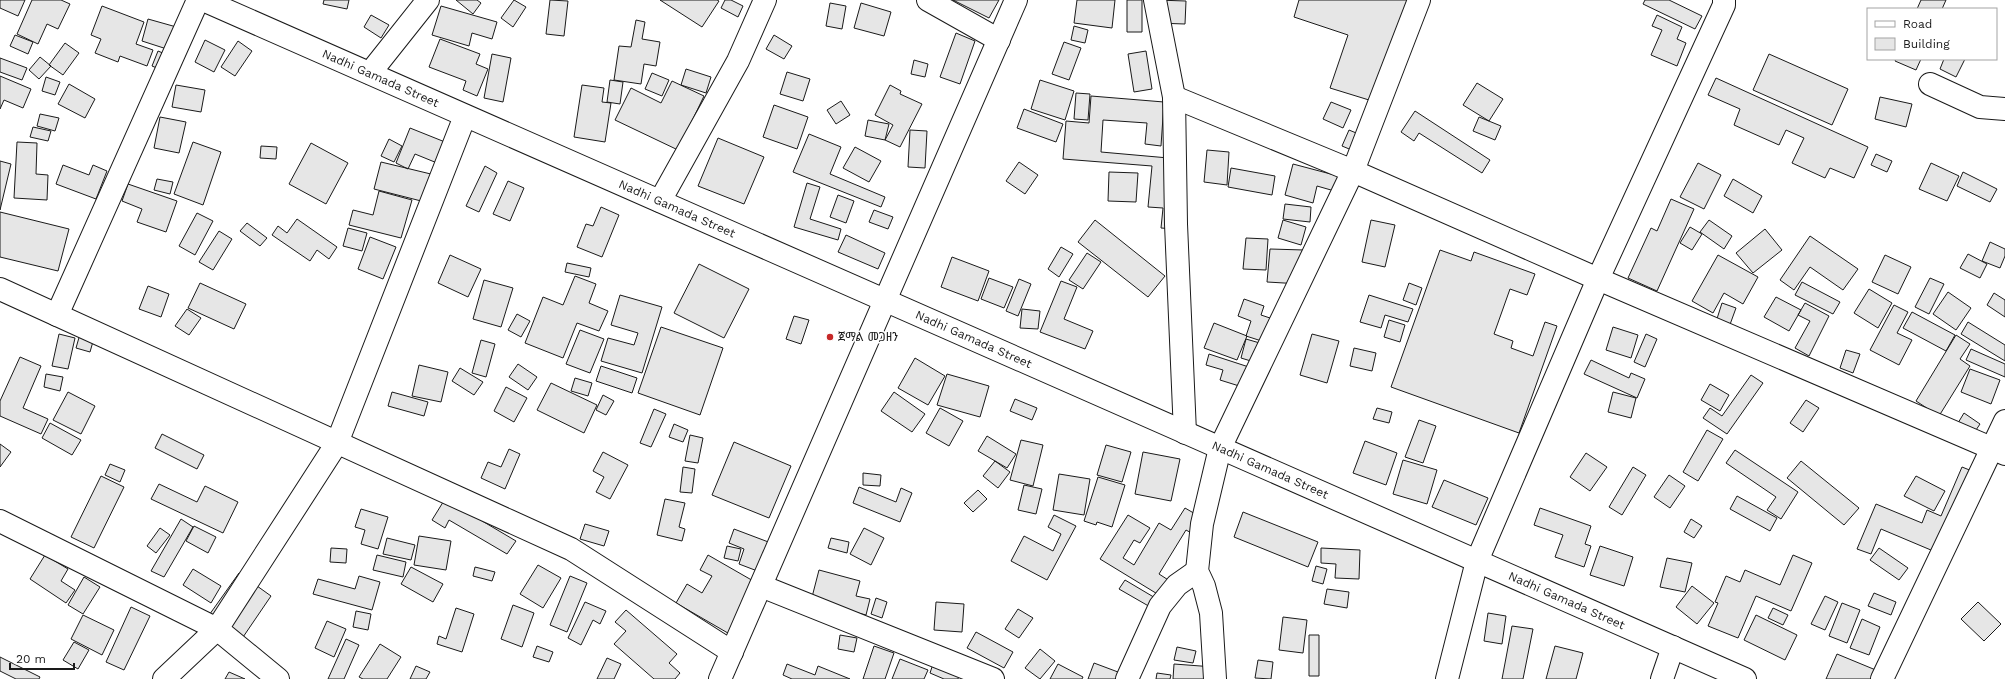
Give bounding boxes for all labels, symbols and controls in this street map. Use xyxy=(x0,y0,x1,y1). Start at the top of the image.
legend xyxy=(1867,8,1997,60)
text: Road xyxy=(1903,17,1932,31)
text: Building xyxy=(1903,37,1950,51)
street label: Nadhi Gamada Street xyxy=(320,46,441,110)
street label: Nadhi Gamada Street xyxy=(617,177,737,241)
street label: Nadhi Gamada Street xyxy=(913,308,1034,371)
place label: ጀማል መጋዘን xyxy=(838,330,898,344)
marker: ጀማል መጋዘን xyxy=(825,332,835,342)
street label: Nadhi Gamada Street xyxy=(1210,438,1331,502)
street label: Nadhi Gamada Street xyxy=(1506,569,1627,632)
scale bar xyxy=(10,645,74,671)
text: 20 m xyxy=(16,652,46,666)

